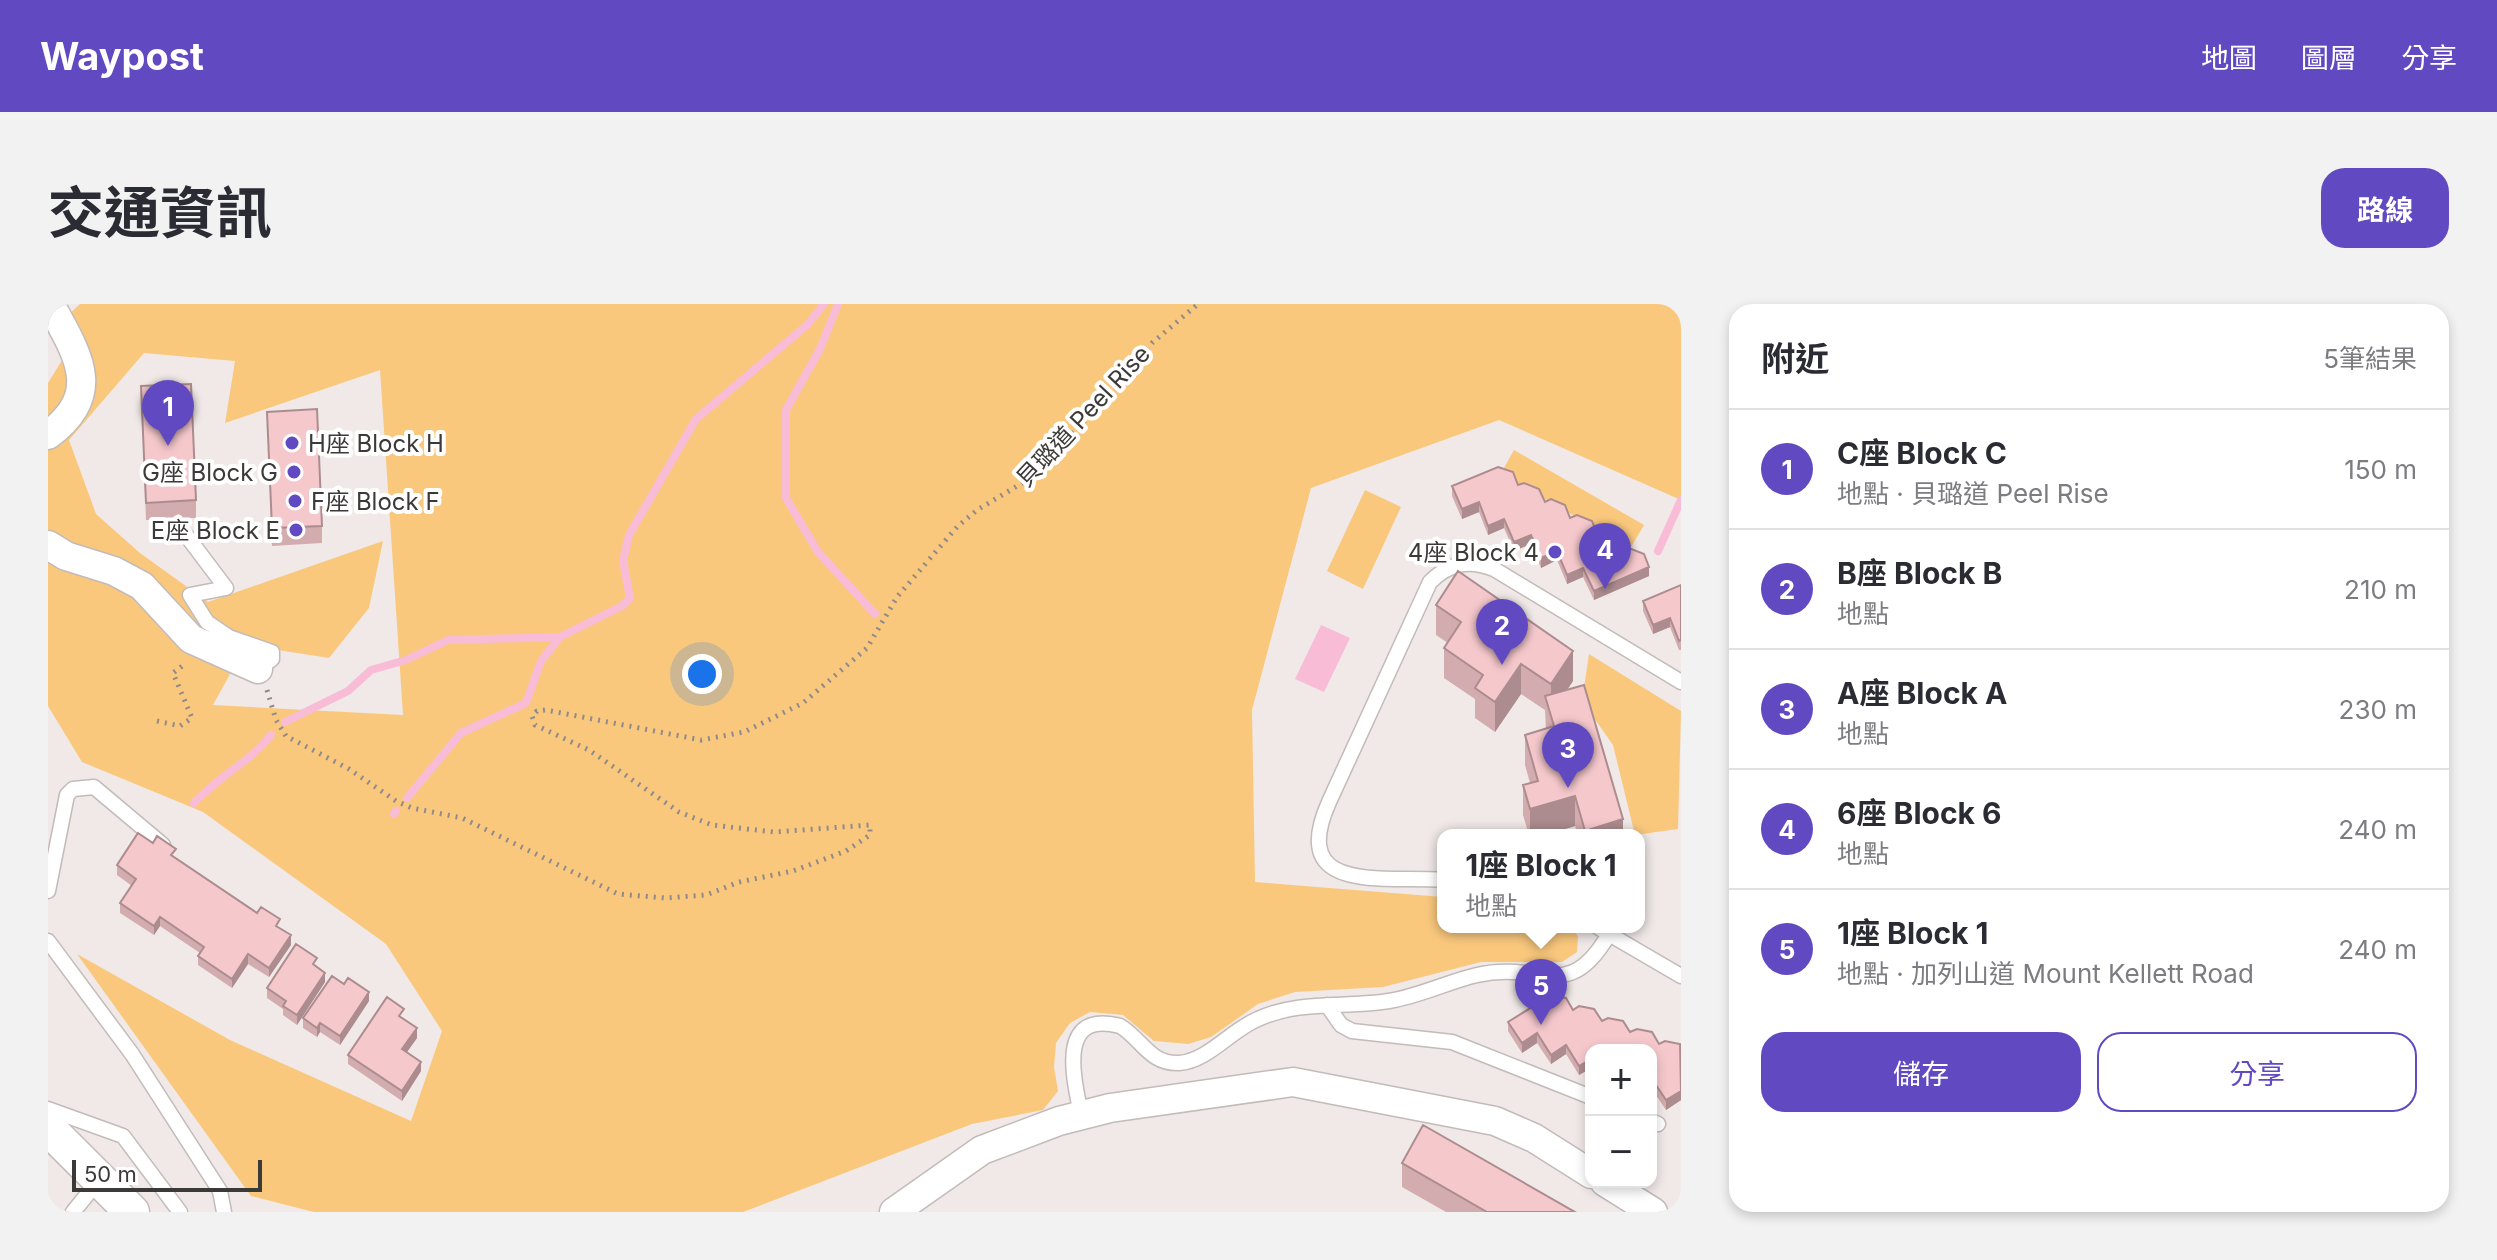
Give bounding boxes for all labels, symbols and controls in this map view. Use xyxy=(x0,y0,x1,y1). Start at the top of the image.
text: Waypost xyxy=(40,33,204,79)
text: 地圖 xyxy=(2201,41,2257,75)
text: 圖層 xyxy=(2301,41,2357,75)
text: 分享 xyxy=(2401,41,2457,75)
button: 路線 xyxy=(2321,168,2449,248)
text: 交通資訊 xyxy=(48,179,272,247)
text: 附近 xyxy=(1761,338,1829,379)
street label: 貝璐道 Peel Rise xyxy=(1010,339,1156,493)
text: 5筆結果 xyxy=(2323,343,2417,374)
pin: 1 xyxy=(142,380,194,446)
place label: H座 Block H xyxy=(308,429,444,458)
marker: H座 Block H xyxy=(283,434,301,452)
text: C座 Block C xyxy=(1837,435,2007,471)
text: 1 xyxy=(1781,454,1793,485)
text: 150 m xyxy=(2344,454,2417,485)
place label: G座 Block G xyxy=(142,458,278,487)
marker: G座 Block G xyxy=(285,463,303,481)
text: 地點 · 貝璐道 Peel Rise xyxy=(1837,478,2109,509)
place label: F座 Block F xyxy=(311,487,440,516)
marker: F座 Block F xyxy=(286,492,304,510)
place label: E座 Block E xyxy=(151,516,280,545)
marker: E座 Block E xyxy=(287,521,305,539)
pin: 4 xyxy=(1579,523,1631,589)
place label: 4座 Block 4 xyxy=(1408,538,1539,567)
marker: 4座 Block 4 xyxy=(1546,543,1564,561)
text: B座 Block B xyxy=(1837,555,2002,591)
text: 2 xyxy=(1779,574,1795,605)
text: 210 m xyxy=(2344,574,2417,605)
text: 地點 xyxy=(1837,598,1889,629)
pin: 2 xyxy=(1476,599,1528,665)
your location xyxy=(682,654,722,694)
text: A座 Block A xyxy=(1837,675,2007,711)
text: 3 xyxy=(1779,694,1795,725)
text: 230 m xyxy=(2339,694,2417,725)
text: 地點 xyxy=(1837,718,1889,749)
pin: 3 xyxy=(1542,722,1594,788)
text: 6座 Block 6 xyxy=(1837,795,2002,831)
text: 4 xyxy=(1778,814,1796,845)
text: 240 m xyxy=(2338,814,2417,845)
popup xyxy=(1437,829,1645,933)
text: 地點 xyxy=(1837,838,1889,869)
text: 1座 Block 1 xyxy=(1465,847,1617,883)
text: 地點 xyxy=(1465,890,1517,921)
text: 1座 Block 1 xyxy=(1837,915,1989,951)
text: 5 xyxy=(1779,934,1795,965)
text: 240 m xyxy=(2338,934,2417,965)
text: 地點 · 加列山道 Mount Kellett Road xyxy=(1837,958,2254,989)
pin: 5 xyxy=(1515,959,1567,1025)
button: 儲存 xyxy=(1761,1032,2081,1112)
button: 分享 xyxy=(2097,1032,2417,1112)
map controls xyxy=(1585,1044,1657,1188)
button: + xyxy=(1585,1044,1657,1116)
button: − xyxy=(1585,1116,1657,1188)
scale bar xyxy=(72,1156,262,1192)
text: 50 m xyxy=(84,1161,137,1187)

